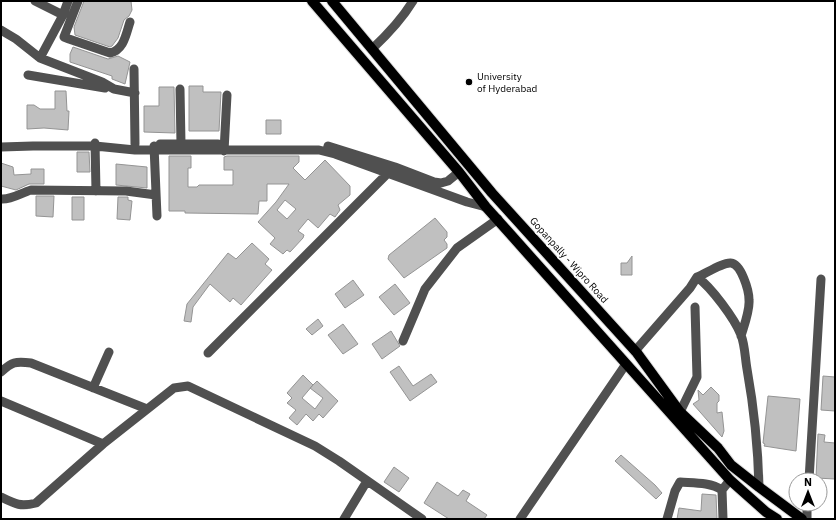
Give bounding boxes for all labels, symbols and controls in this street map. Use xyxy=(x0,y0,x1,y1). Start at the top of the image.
place label: University of Hyderabad xyxy=(477,70,537,95)
marker: University of Hyderabad xyxy=(464,77,474,87)
street label: Gopanpally - Wipro Road xyxy=(527,214,611,306)
north arrow xyxy=(788,472,828,512)
text: N xyxy=(804,475,812,489)

